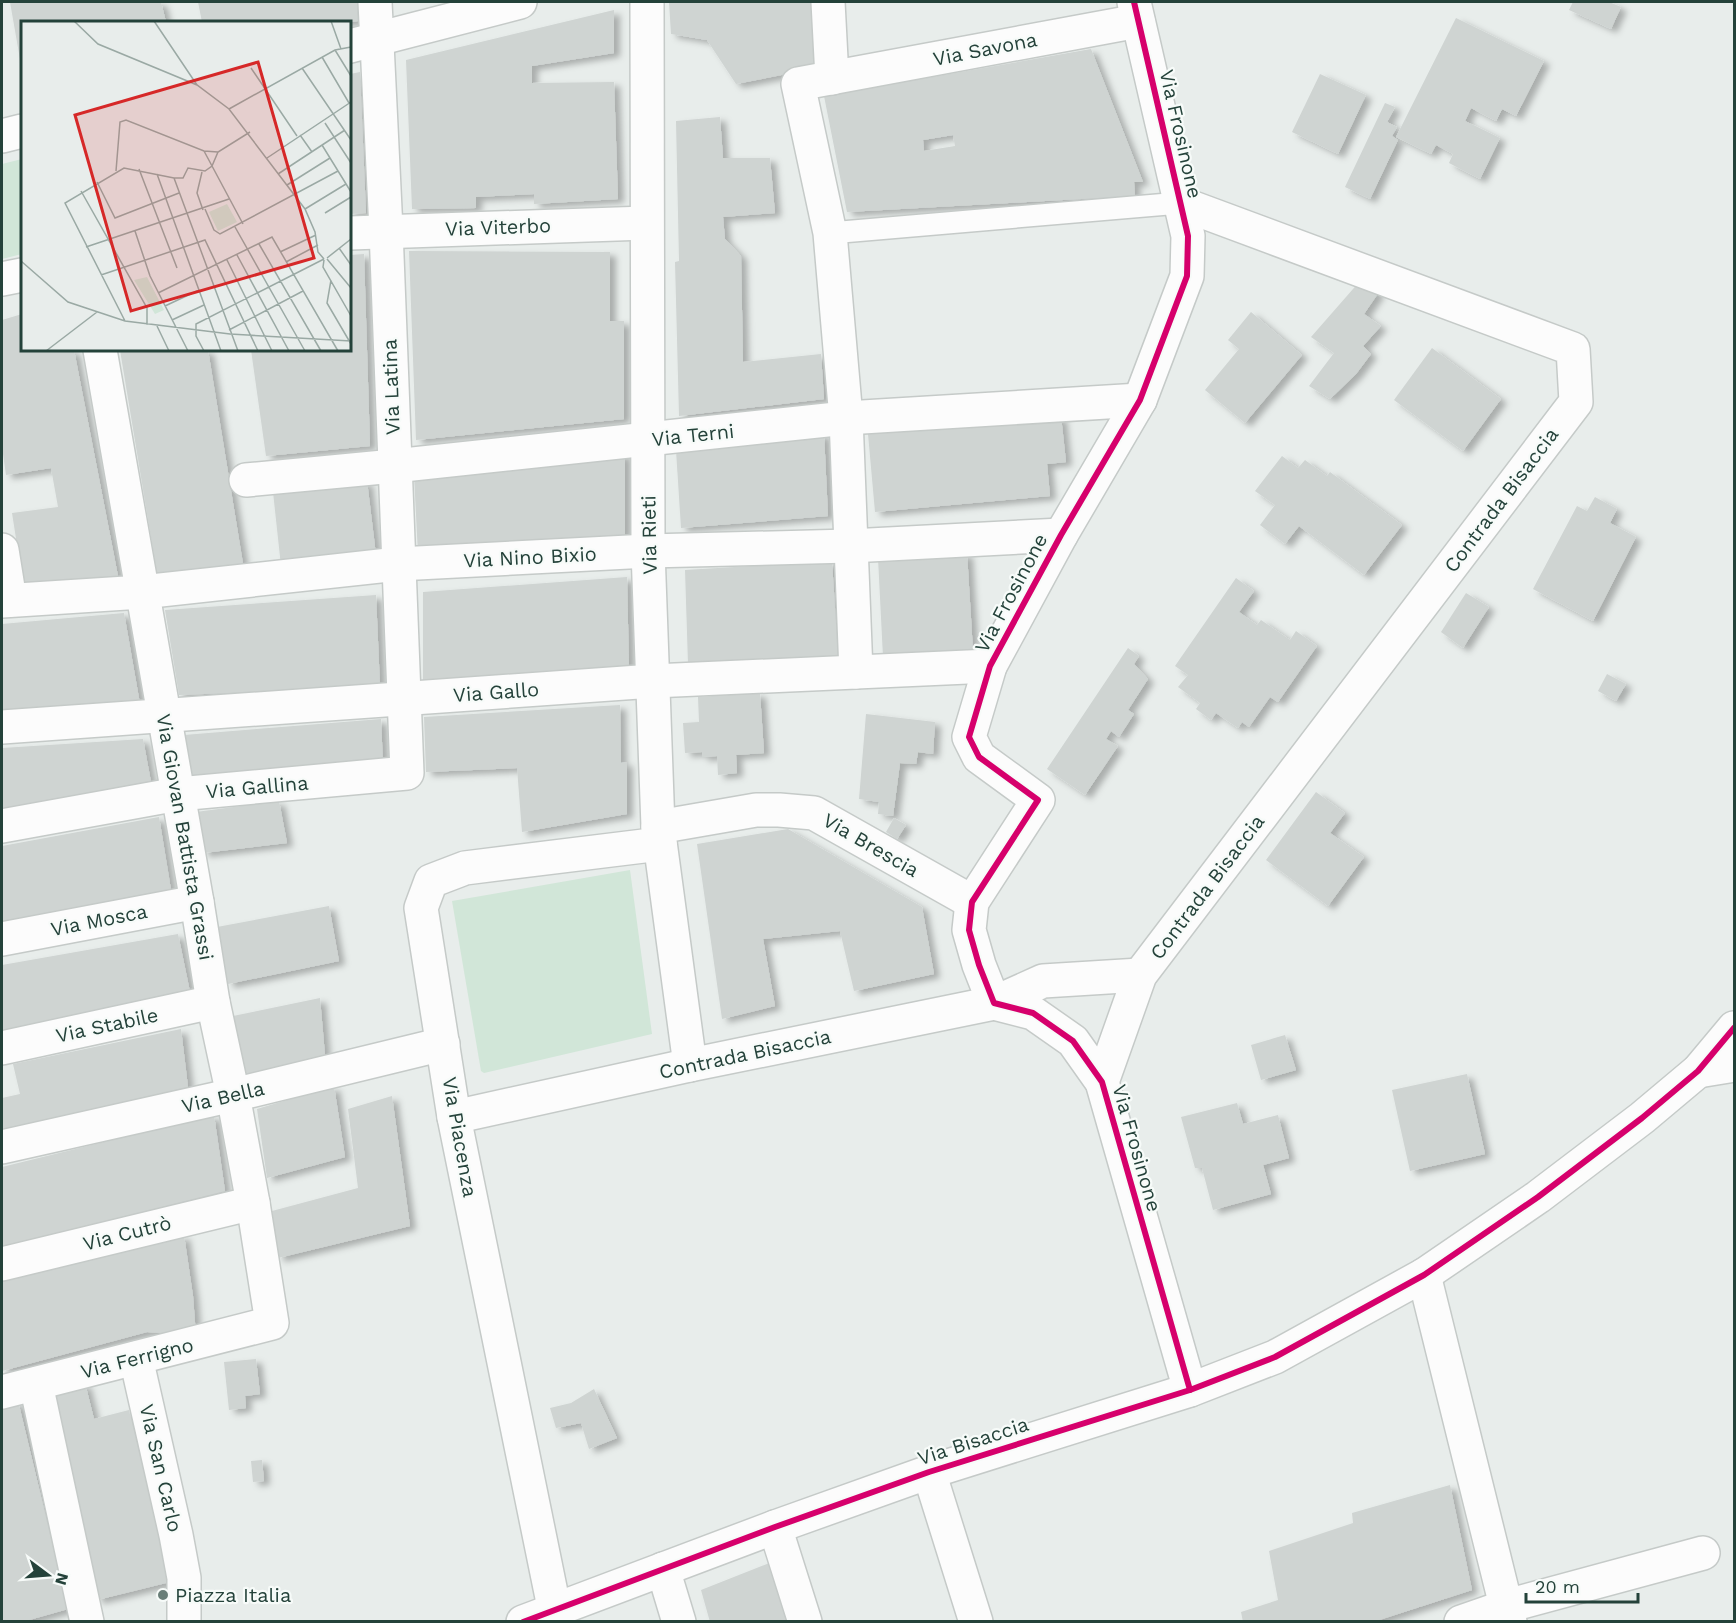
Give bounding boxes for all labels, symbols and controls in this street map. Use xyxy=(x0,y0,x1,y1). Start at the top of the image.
inset map xyxy=(21,21,351,351)
street label: Via Savona xyxy=(931,27,1039,71)
street label: Via Frosinone xyxy=(1155,67,1207,201)
street label: Via Viterbo xyxy=(445,213,551,241)
street label: Via Latina xyxy=(377,338,405,436)
street label: Via Terni xyxy=(651,419,735,451)
street label: Contrada Bisaccia xyxy=(1439,423,1563,577)
street label: Via Rieti xyxy=(636,495,662,575)
street label: Via Frosinone xyxy=(970,529,1052,657)
street label: Via Nino Bixio xyxy=(463,542,597,572)
street label: Via Gallo xyxy=(452,677,540,707)
street label: Via Giovan Battista Grassi xyxy=(151,712,219,962)
street label: Via Gallina xyxy=(205,771,309,803)
street label: Via Brescia xyxy=(819,808,923,882)
street label: Contrada Bisaccia xyxy=(1145,810,1269,964)
street label: Via Mosca xyxy=(49,899,149,941)
street label: Via Stabile xyxy=(54,1002,160,1048)
street label: Contrada Bisaccia xyxy=(657,1024,833,1084)
street label: Via Piacenza xyxy=(438,1075,482,1199)
street label: Via Bella xyxy=(179,1076,267,1118)
street label: Via Frosinone xyxy=(1107,1082,1167,1214)
street label: Via Cutrò xyxy=(80,1210,174,1256)
street label: Via Ferrigno xyxy=(78,1332,196,1384)
street label: Via San Carlo xyxy=(135,1402,187,1534)
street label: Via Bisaccia xyxy=(914,1412,1032,1470)
north arrow xyxy=(18,1545,78,1605)
scale bar xyxy=(1526,1566,1638,1604)
text: N xyxy=(51,1571,73,1587)
text: 20 m xyxy=(1535,1576,1580,1597)
place label: Piazza Italia xyxy=(175,1583,291,1607)
marker: Piazza Italia xyxy=(156,1588,170,1602)

